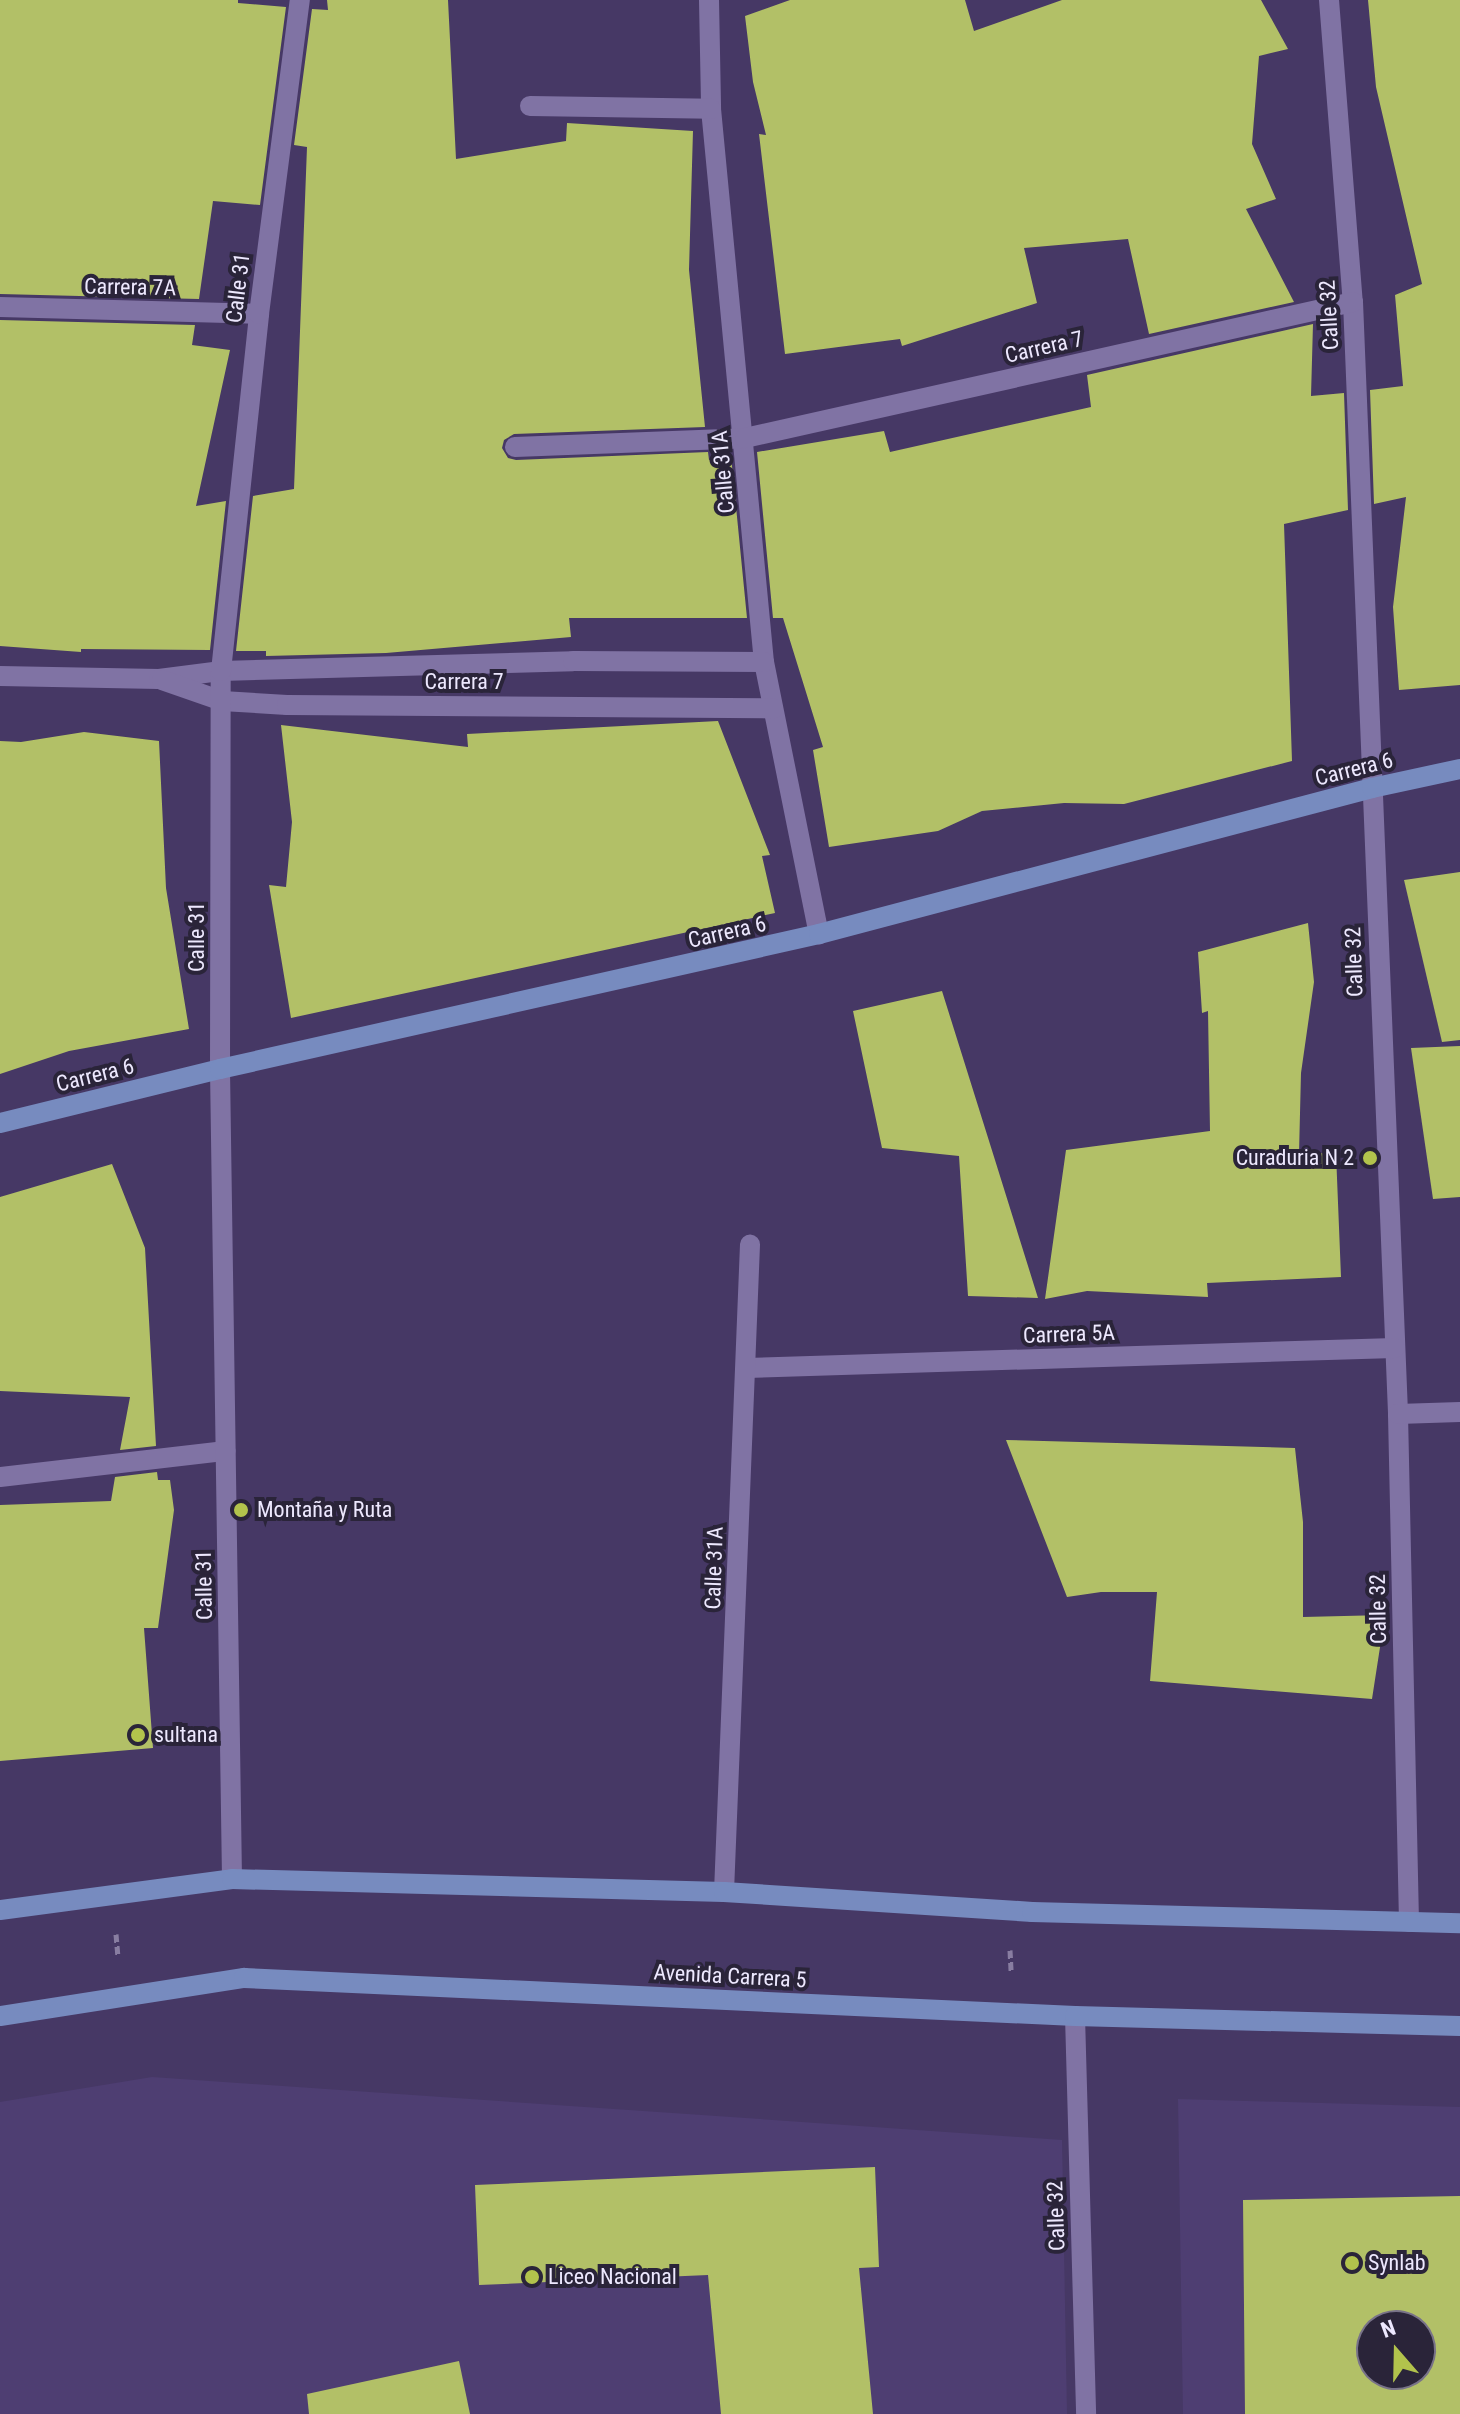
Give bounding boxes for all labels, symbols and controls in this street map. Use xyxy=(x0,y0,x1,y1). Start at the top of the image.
street label: Calle 31 xyxy=(221,252,255,324)
street label: Carrera 7A xyxy=(84,273,176,301)
street label: Calle 32 xyxy=(1314,279,1344,351)
street label: Carrera 7 xyxy=(1002,325,1086,369)
street label: Calle 31A xyxy=(706,430,740,514)
street label: Carrera 7 xyxy=(424,669,504,695)
street label: Carrera 6 xyxy=(1312,747,1396,791)
street label: Calle 31 xyxy=(184,902,210,972)
street label: Carrera 6 xyxy=(685,910,769,954)
street label: Calle 32 xyxy=(1340,926,1368,998)
street label: Carrera 6 xyxy=(53,1053,137,1097)
place label: Curaduria N 2 xyxy=(1236,1145,1354,1171)
marker: Curaduria N 2 xyxy=(1361,1149,1379,1167)
street label: Carrera 5A xyxy=(1023,1319,1115,1349)
place label: Montaña y Ruta xyxy=(257,1497,392,1523)
marker: Montaña y Ruta xyxy=(232,1501,250,1519)
street label: Calle 31A xyxy=(699,1526,729,1610)
street label: Calle 31 xyxy=(190,1550,218,1620)
street label: Calle 32 xyxy=(1364,1574,1392,1644)
place label: sultana xyxy=(154,1722,218,1748)
marker: sultana xyxy=(129,1726,147,1744)
street label: Avenida Carrera 5 xyxy=(653,1959,807,1993)
street label: Calle 32 xyxy=(1042,2180,1070,2252)
place label: Synlab xyxy=(1368,2250,1426,2276)
marker: Synlab xyxy=(1343,2254,1361,2272)
place label: Liceo Nacional xyxy=(548,2264,677,2290)
marker: Liceo Nacional xyxy=(523,2268,541,2286)
north arrow xyxy=(1356,2310,1436,2390)
text: N xyxy=(1378,2315,1399,2343)

